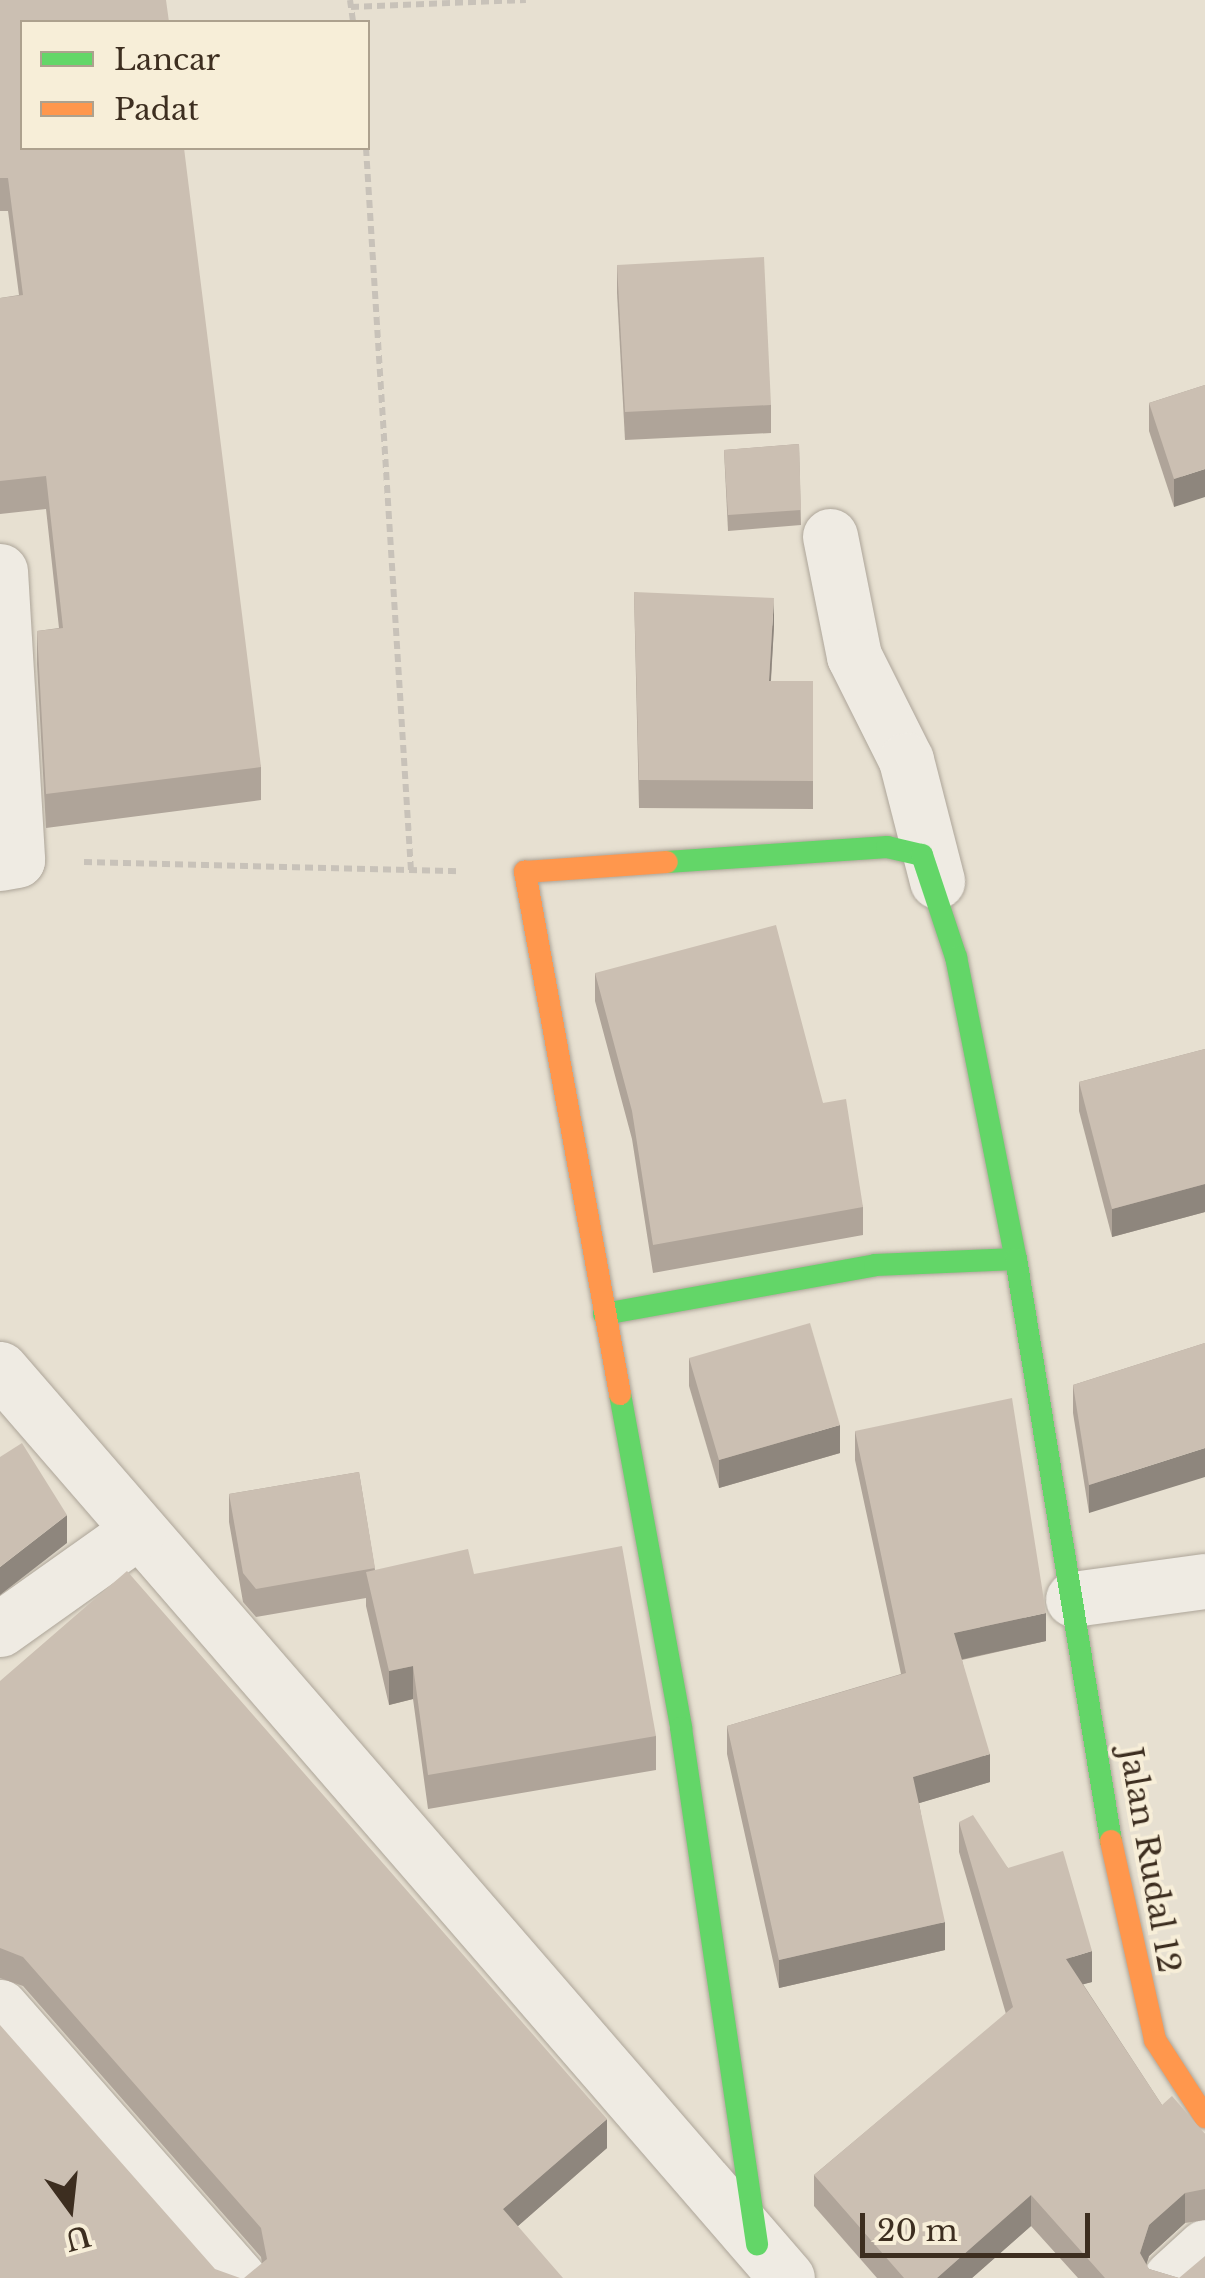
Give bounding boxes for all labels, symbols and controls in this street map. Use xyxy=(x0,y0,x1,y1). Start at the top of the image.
legend xyxy=(20,20,370,150)
text: Lancar xyxy=(114,41,220,78)
text: Padat xyxy=(114,91,199,128)
street label: Jalan Rudal 12 xyxy=(1111,1744,1189,1976)
north arrow xyxy=(20,2158,120,2258)
scale bar xyxy=(865,2193,1095,2255)
text: 20 m xyxy=(877,2212,958,2249)
text: U xyxy=(61,2217,94,2258)

